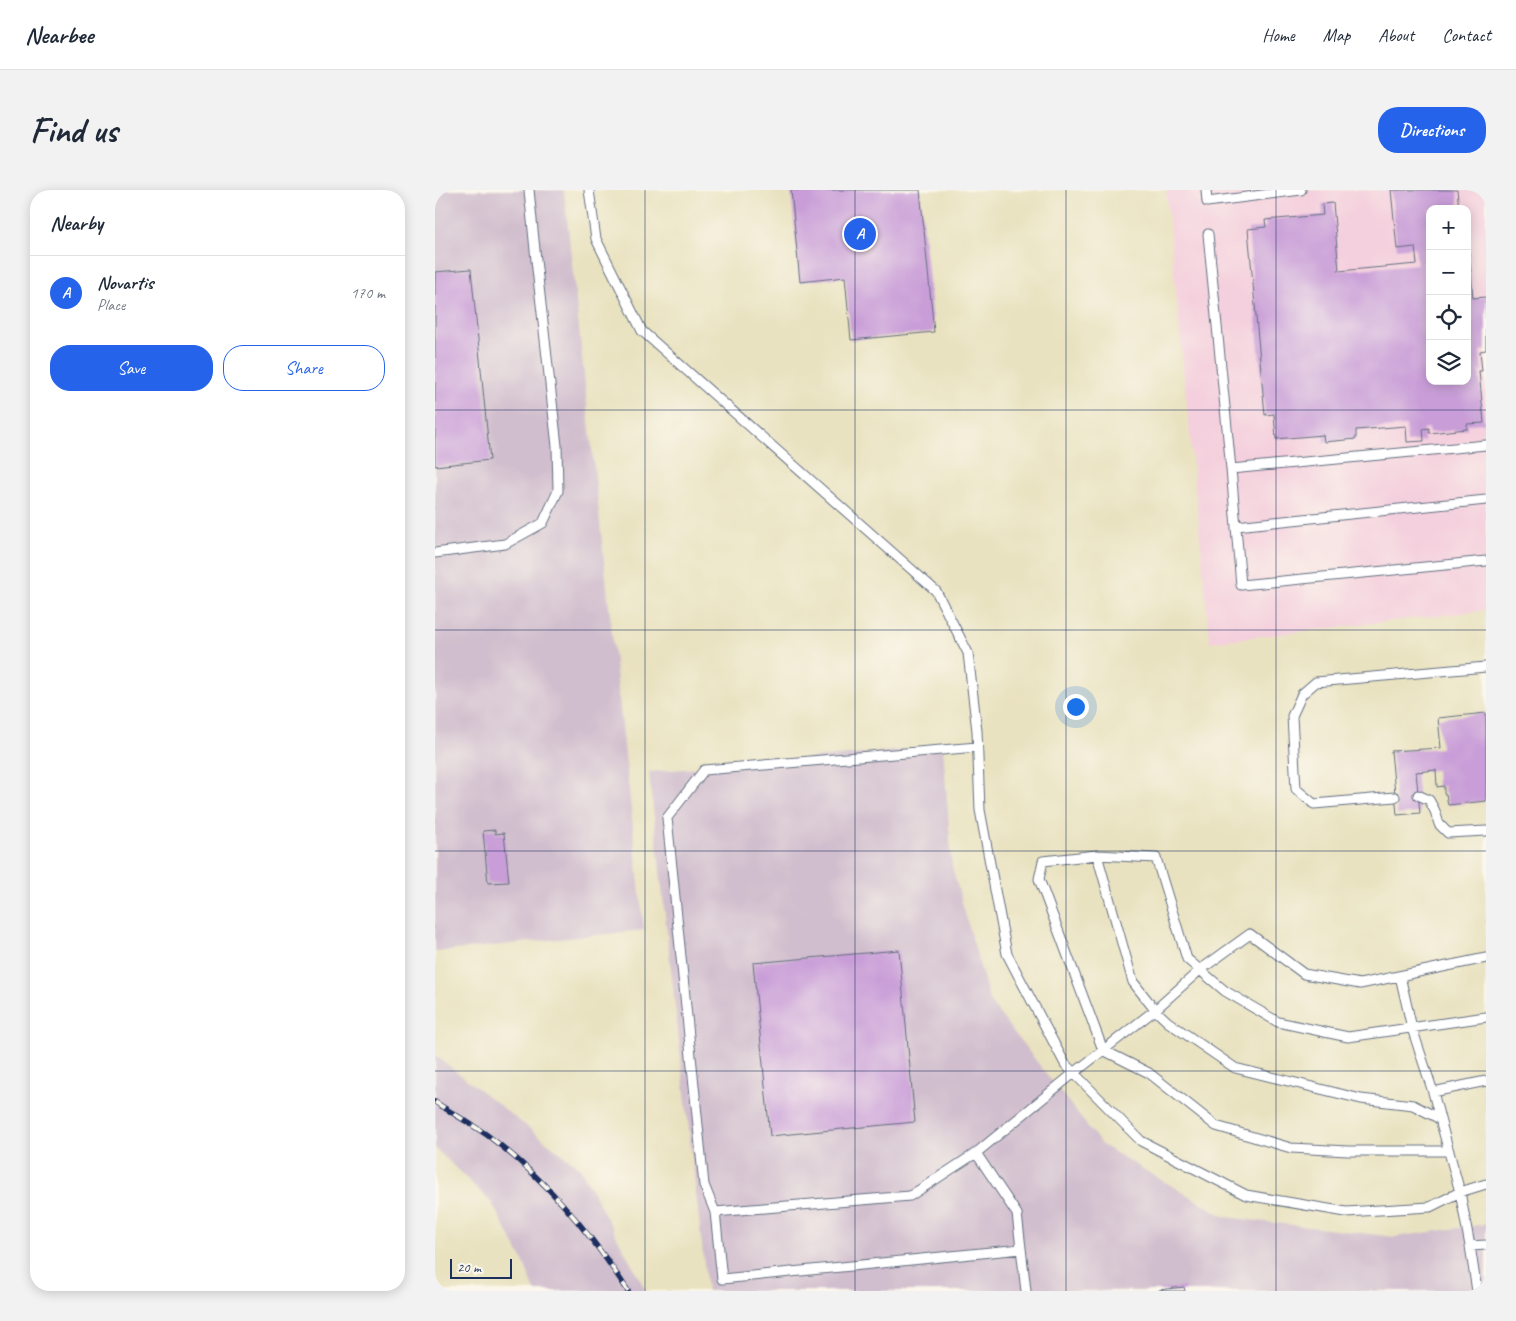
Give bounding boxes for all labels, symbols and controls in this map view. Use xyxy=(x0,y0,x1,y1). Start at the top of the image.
text: Nearbee xyxy=(25,20,93,50)
text: Home xyxy=(1262,24,1295,46)
text: Map xyxy=(1323,24,1350,46)
text: About xyxy=(1378,24,1414,46)
text: Contact xyxy=(1442,24,1491,46)
button: Directions xyxy=(1378,107,1486,153)
text: Find us xyxy=(30,108,117,153)
map controls xyxy=(1426,205,1471,385)
button: + xyxy=(1426,205,1471,250)
text: Nearby xyxy=(50,210,103,236)
pin: A xyxy=(844,215,876,253)
button: − xyxy=(1426,250,1471,295)
text: Novartis xyxy=(97,271,153,295)
text: A xyxy=(62,283,70,303)
text: 170 m xyxy=(351,283,385,303)
text: Place xyxy=(97,295,125,315)
button: locate xyxy=(1426,295,1471,340)
button: layers xyxy=(1426,340,1471,385)
button: Save xyxy=(50,345,213,391)
button: Share xyxy=(223,345,385,391)
your location xyxy=(1063,694,1089,720)
scale bar xyxy=(450,1256,513,1279)
text: 20 m xyxy=(457,1259,481,1276)

